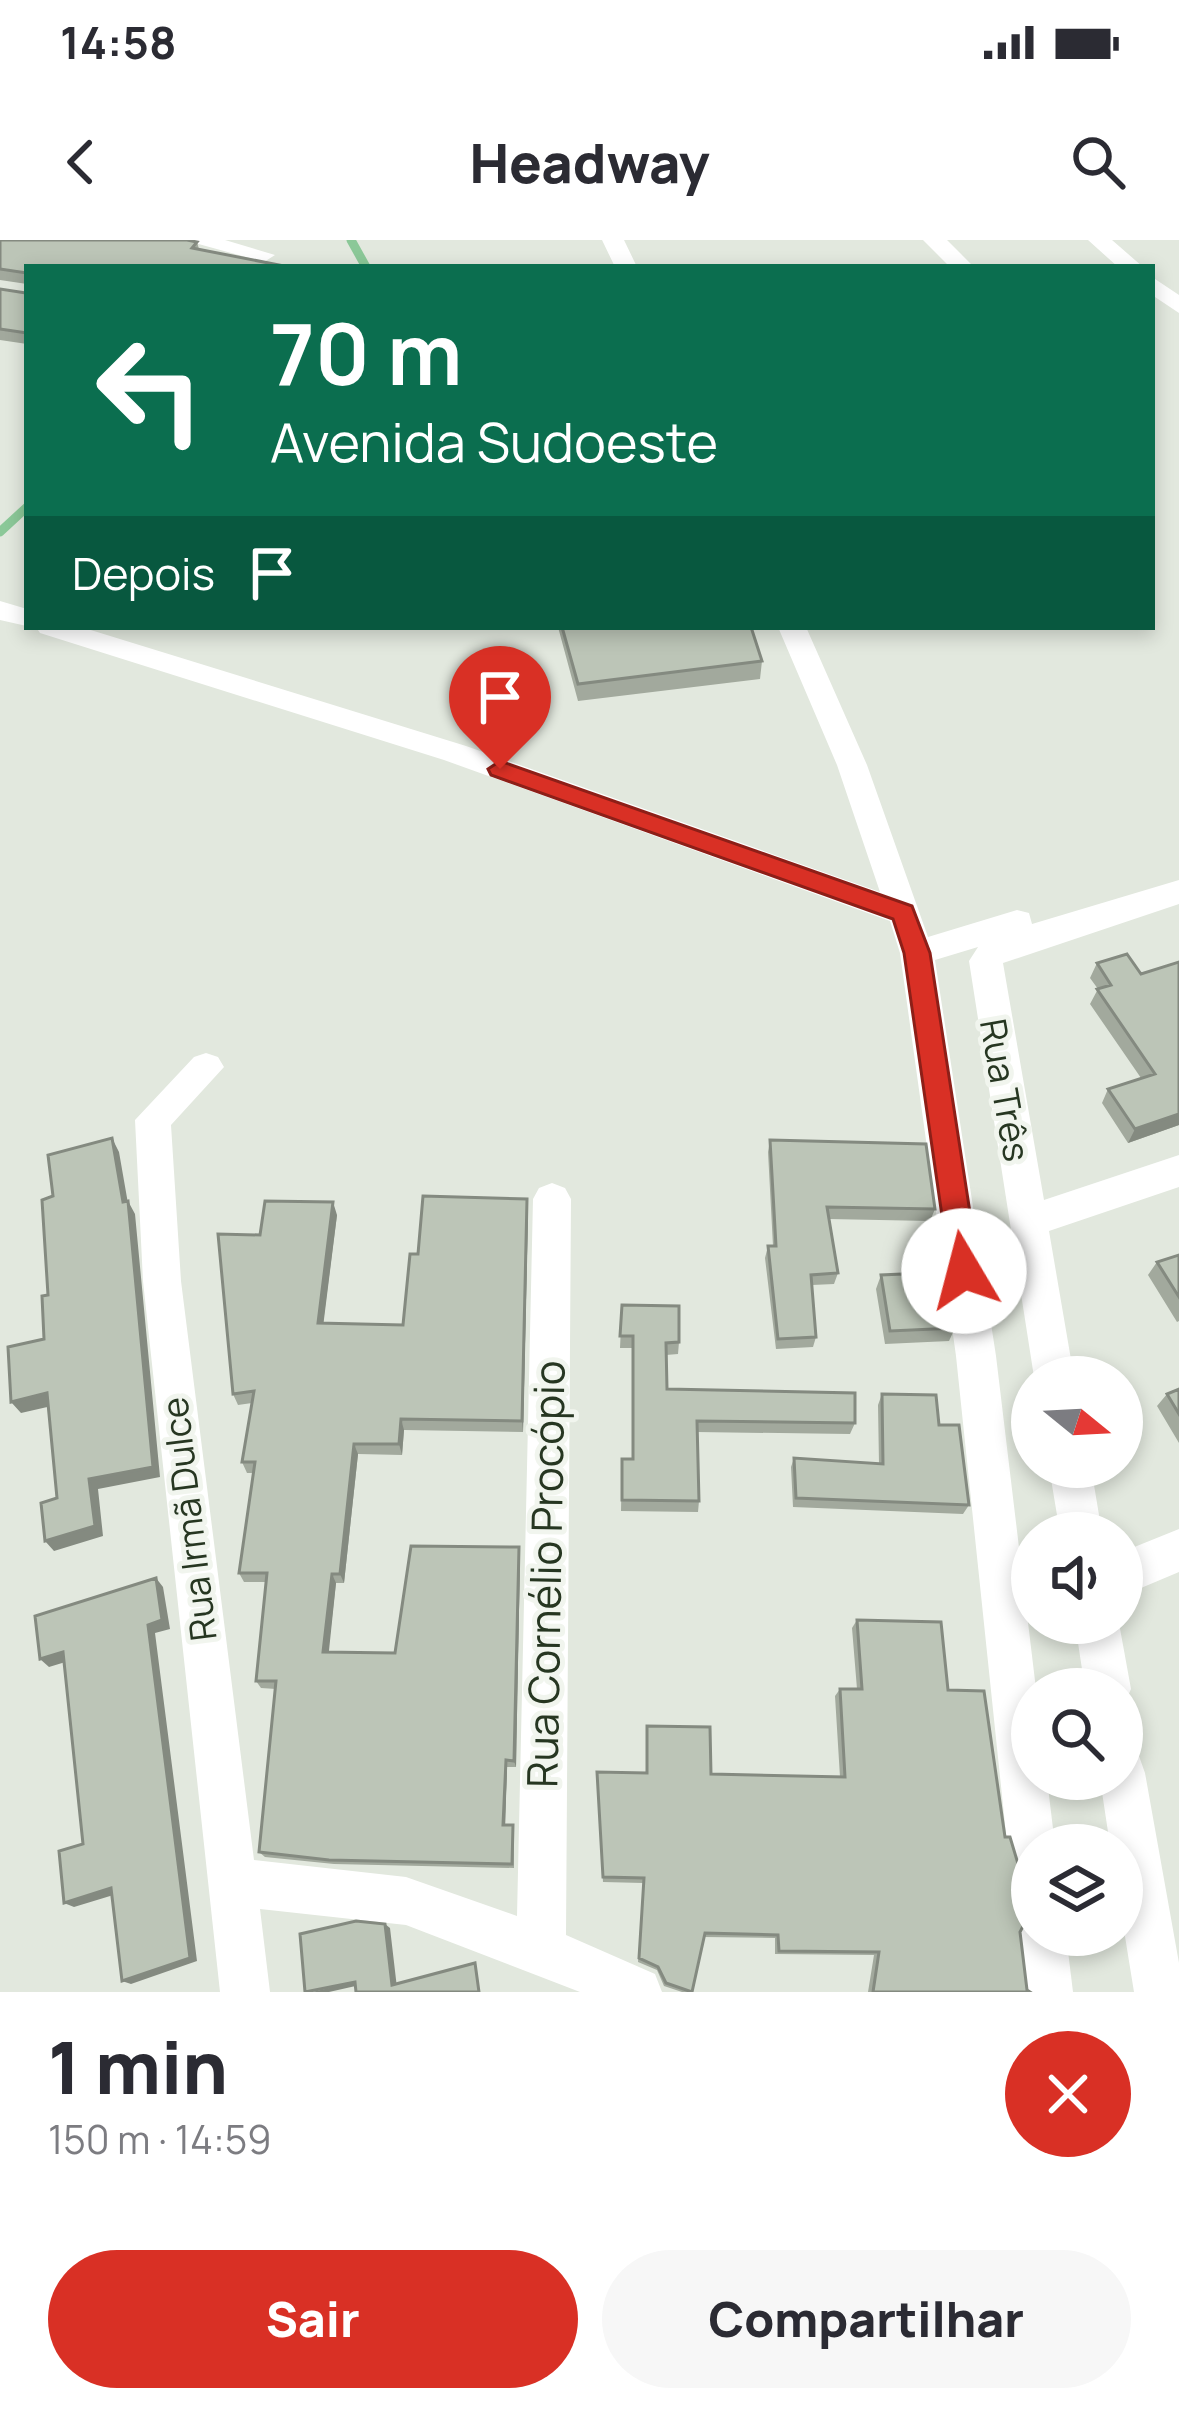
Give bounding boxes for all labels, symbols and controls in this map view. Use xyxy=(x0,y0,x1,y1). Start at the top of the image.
text: 14:58 xyxy=(60,11,176,73)
text: Headway xyxy=(469,125,710,199)
icon: back xyxy=(48,129,114,195)
icon: search xyxy=(1065,129,1131,195)
text: 70 m xyxy=(270,295,462,410)
icon: left xyxy=(72,312,228,468)
text: Avenida Sudoeste xyxy=(270,404,718,478)
icon: arrive xyxy=(239,540,305,606)
text: Depois xyxy=(72,542,215,604)
pin xyxy=(449,646,551,769)
icon: arrive xyxy=(467,664,533,730)
street label: Rua Três xyxy=(969,1015,1042,1165)
position arrow xyxy=(901,1208,1027,1334)
north arrow xyxy=(1011,1356,1143,1488)
map controls xyxy=(1011,1356,1143,1956)
street label: Rua Cornélio Procópio xyxy=(512,1360,578,1788)
street label: Rua Irmã Dulce xyxy=(149,1395,228,1644)
button: sound xyxy=(1011,1512,1143,1644)
button: search xyxy=(1011,1668,1143,1800)
button: layers xyxy=(1011,1824,1143,1956)
text: 1 min xyxy=(48,2017,228,2116)
button: close xyxy=(1005,2031,1131,2157)
text: 150 m · 14:59 xyxy=(48,2112,271,2166)
button: Sair xyxy=(48,2250,578,2388)
button: Compartilhar xyxy=(602,2250,1131,2388)

